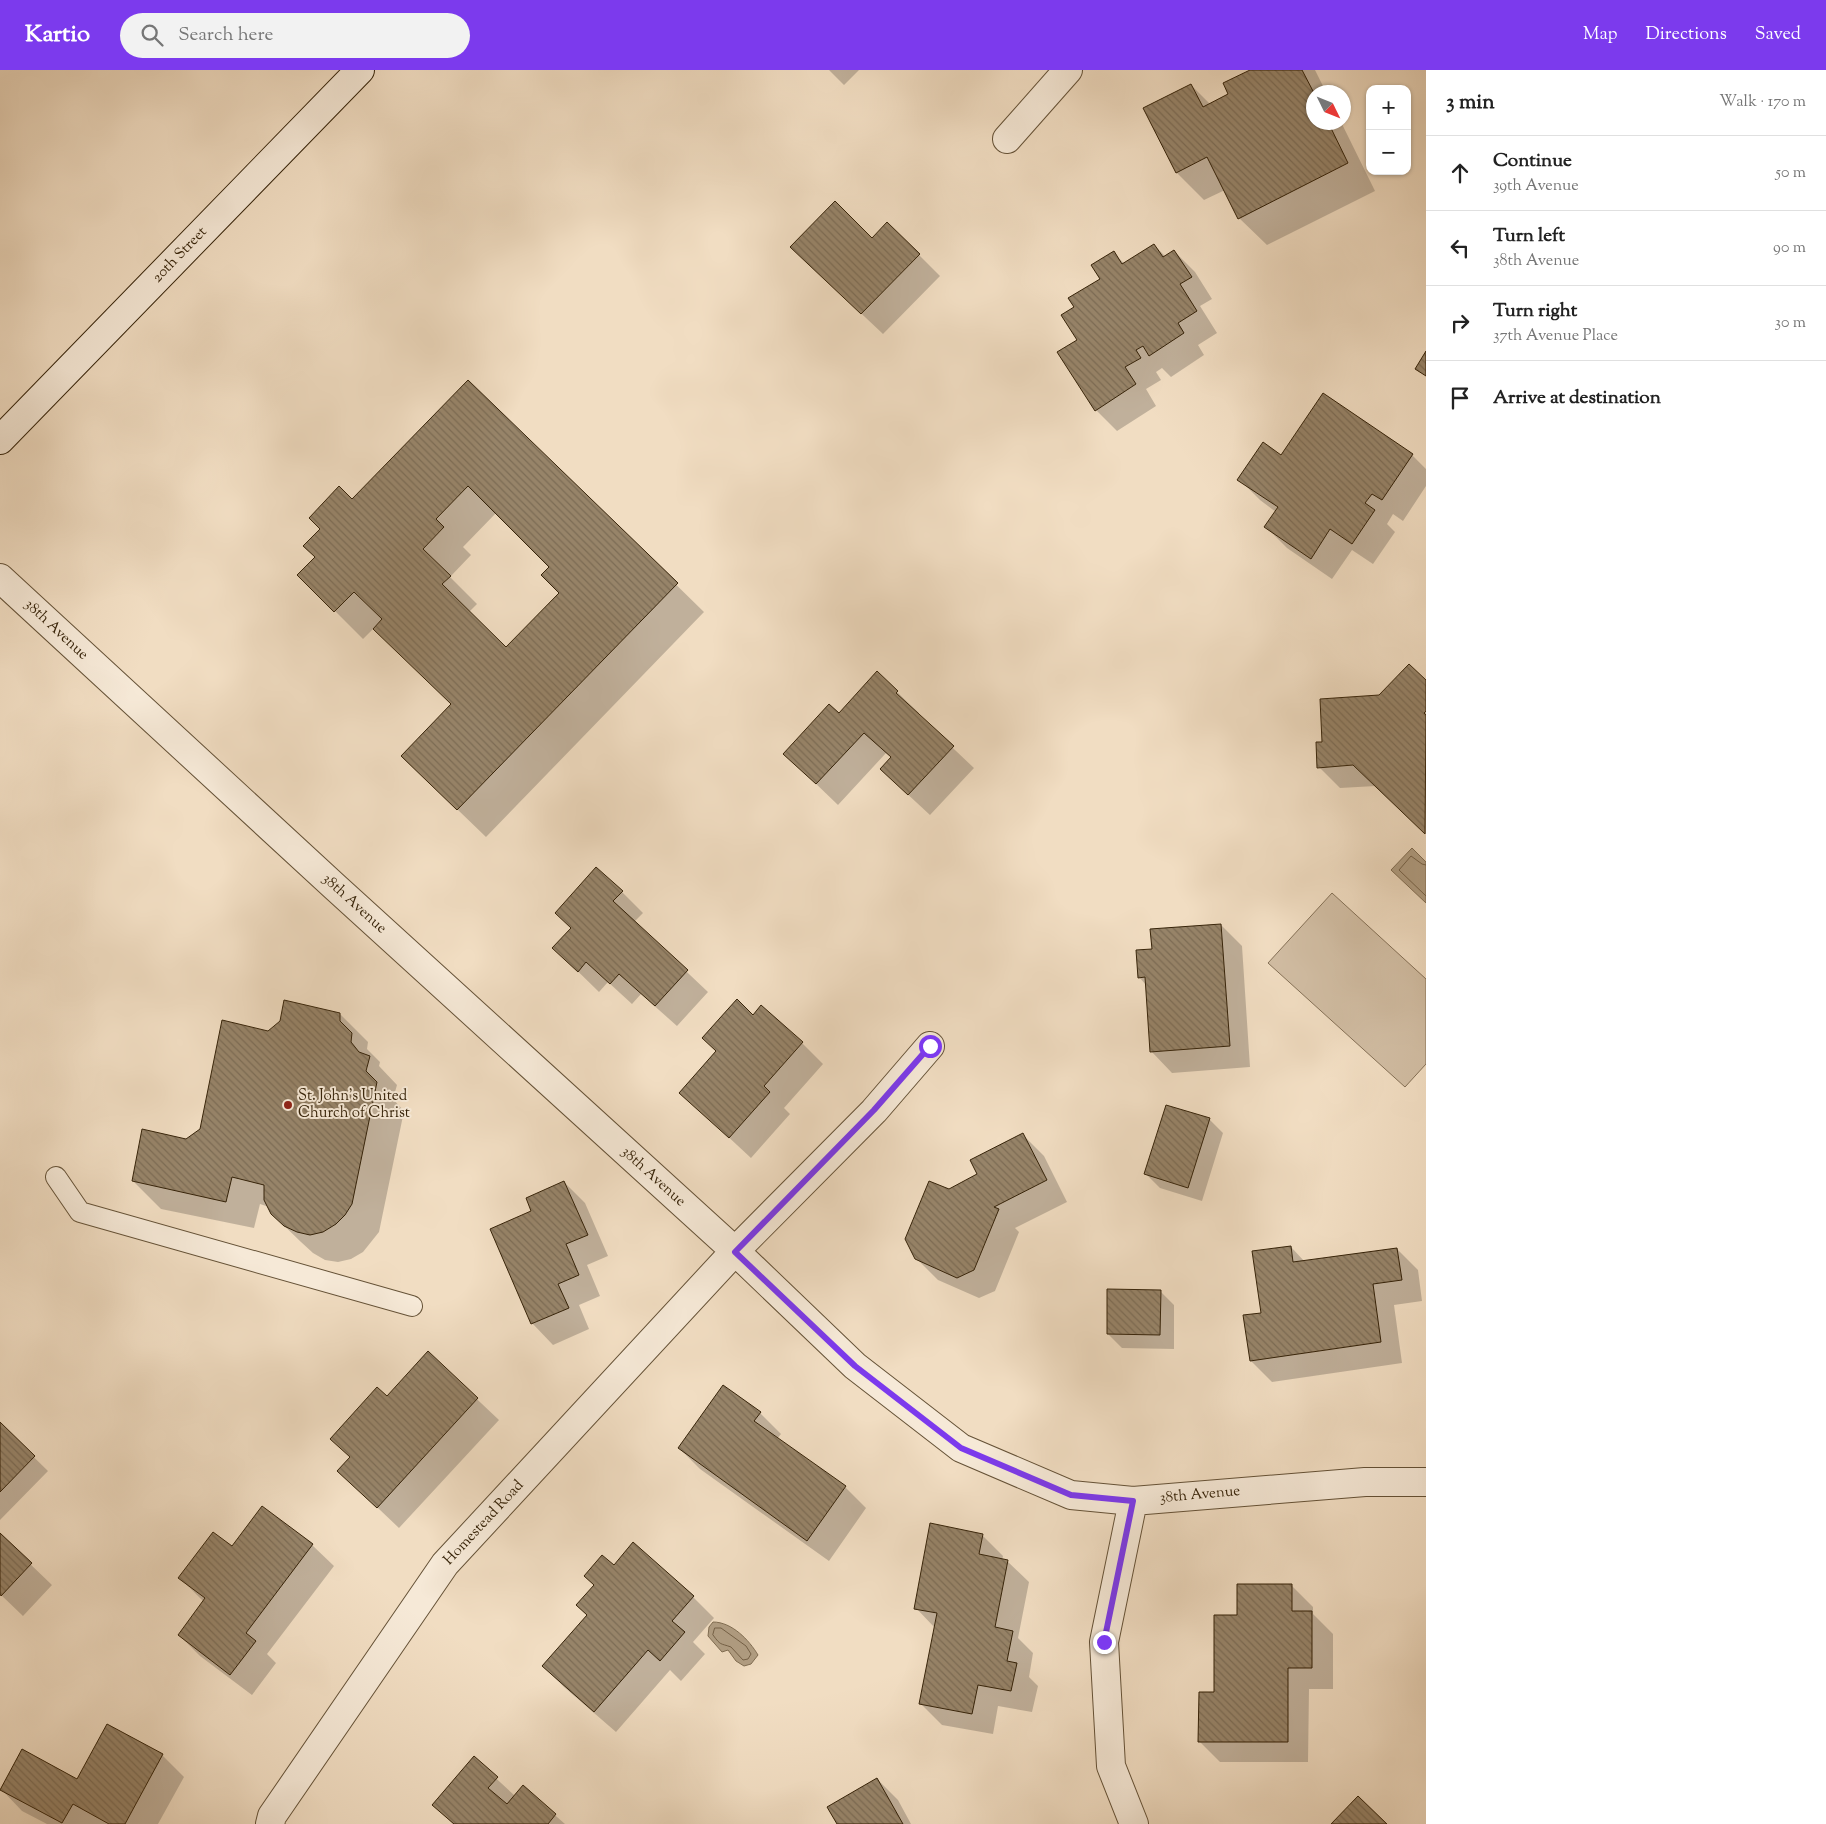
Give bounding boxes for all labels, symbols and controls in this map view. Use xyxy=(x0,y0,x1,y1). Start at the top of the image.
search box xyxy=(120,13,470,58)
text: Kartio xyxy=(25,18,90,52)
icon: search xyxy=(138,21,166,49)
text: Search here xyxy=(178,22,273,49)
text: Map xyxy=(1583,22,1618,48)
text: Directions xyxy=(1646,22,1727,48)
text: Saved xyxy=(1755,22,1801,48)
north arrow xyxy=(1306,85,1351,130)
map controls xyxy=(1366,85,1411,175)
button: + xyxy=(1366,85,1411,130)
text: 3 min xyxy=(1446,88,1495,118)
text: Walk · 170 m xyxy=(1719,91,1806,114)
button: − xyxy=(1366,130,1411,175)
text: Continue xyxy=(1493,148,1572,175)
icon: ahead xyxy=(1446,159,1474,187)
text: 50 m xyxy=(1775,162,1806,185)
text: 39th Avenue xyxy=(1493,175,1579,198)
street label: 20th Street xyxy=(148,222,212,288)
text: Turn left xyxy=(1493,223,1565,250)
icon: left xyxy=(1446,234,1474,262)
text: 90 m xyxy=(1773,237,1806,260)
text: 38th Avenue xyxy=(1493,250,1579,273)
text: Turn right xyxy=(1493,298,1577,325)
icon: right xyxy=(1446,309,1474,337)
text: 30 m xyxy=(1775,312,1806,335)
text: 37th Avenue Place xyxy=(1493,325,1618,348)
icon: arrive xyxy=(1446,384,1474,412)
text: Arrive at destination xyxy=(1493,385,1661,412)
street label: 38th Avenue xyxy=(19,595,93,665)
street label: 38th Avenue xyxy=(317,869,391,939)
route start xyxy=(919,1035,942,1058)
place label: St. John's United Church of Christ xyxy=(298,1086,410,1124)
marker: St. John's United Church of Christ xyxy=(282,1099,294,1111)
street label: 38th Avenue xyxy=(616,1142,690,1212)
street label: Homestead Road xyxy=(439,1475,529,1570)
street label: 38th Avenue xyxy=(1159,1481,1241,1509)
route end xyxy=(1093,1631,1116,1654)

